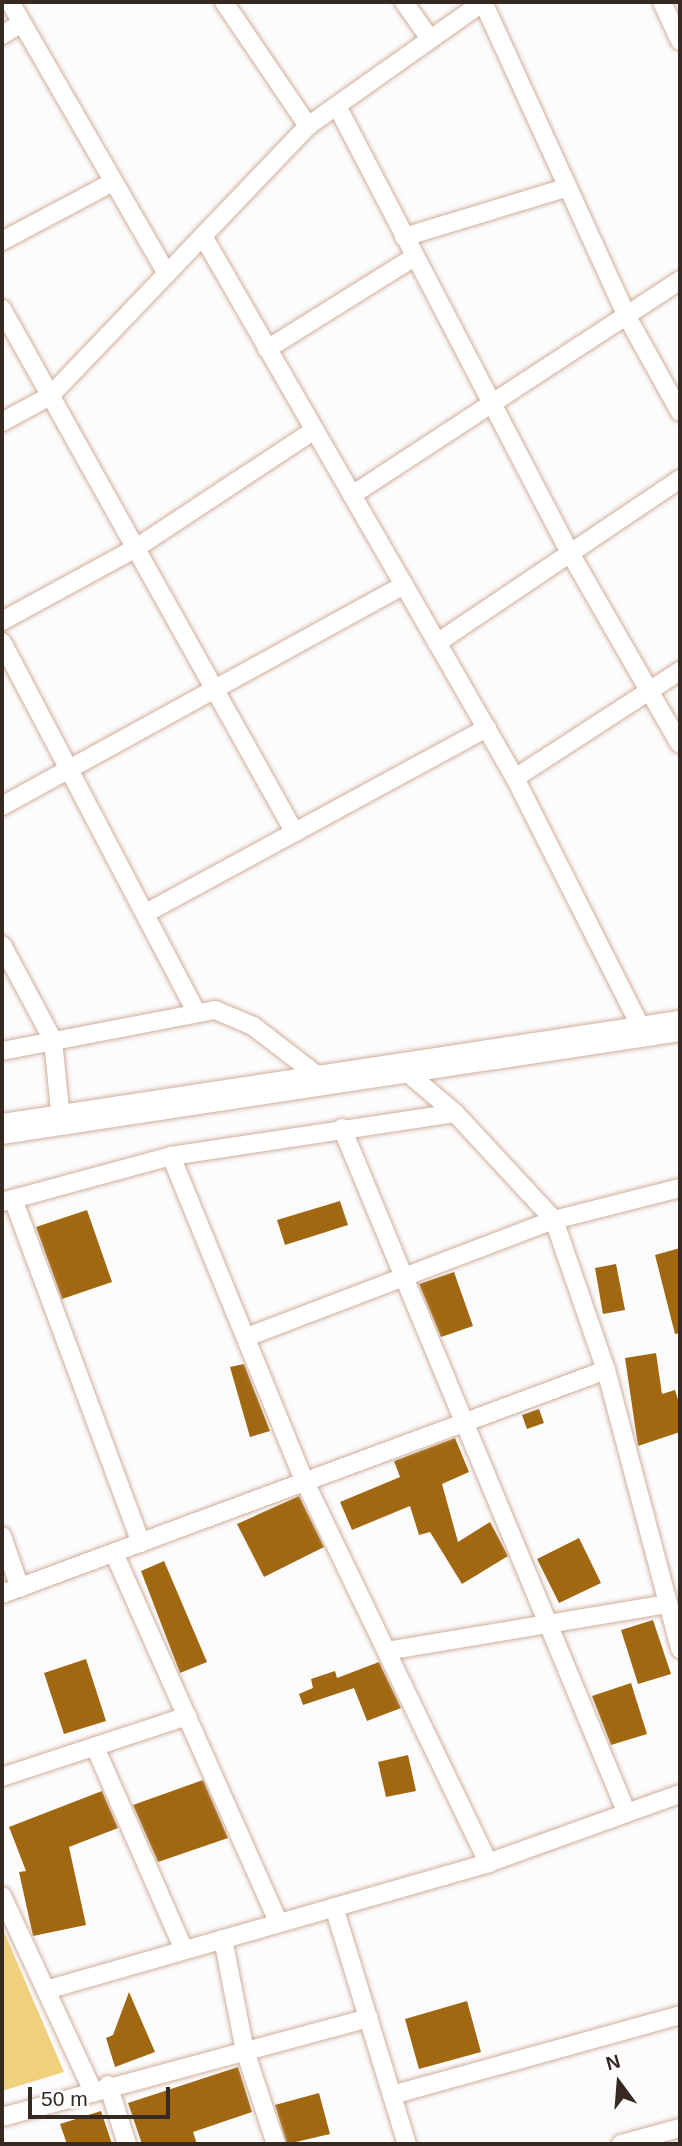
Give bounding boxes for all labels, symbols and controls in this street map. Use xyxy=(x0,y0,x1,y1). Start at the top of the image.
north arrow xyxy=(584,2048,654,2118)
text: N xyxy=(604,2050,623,2074)
scale bar xyxy=(32,2072,173,2116)
text: 50 m xyxy=(41,2087,88,2110)

